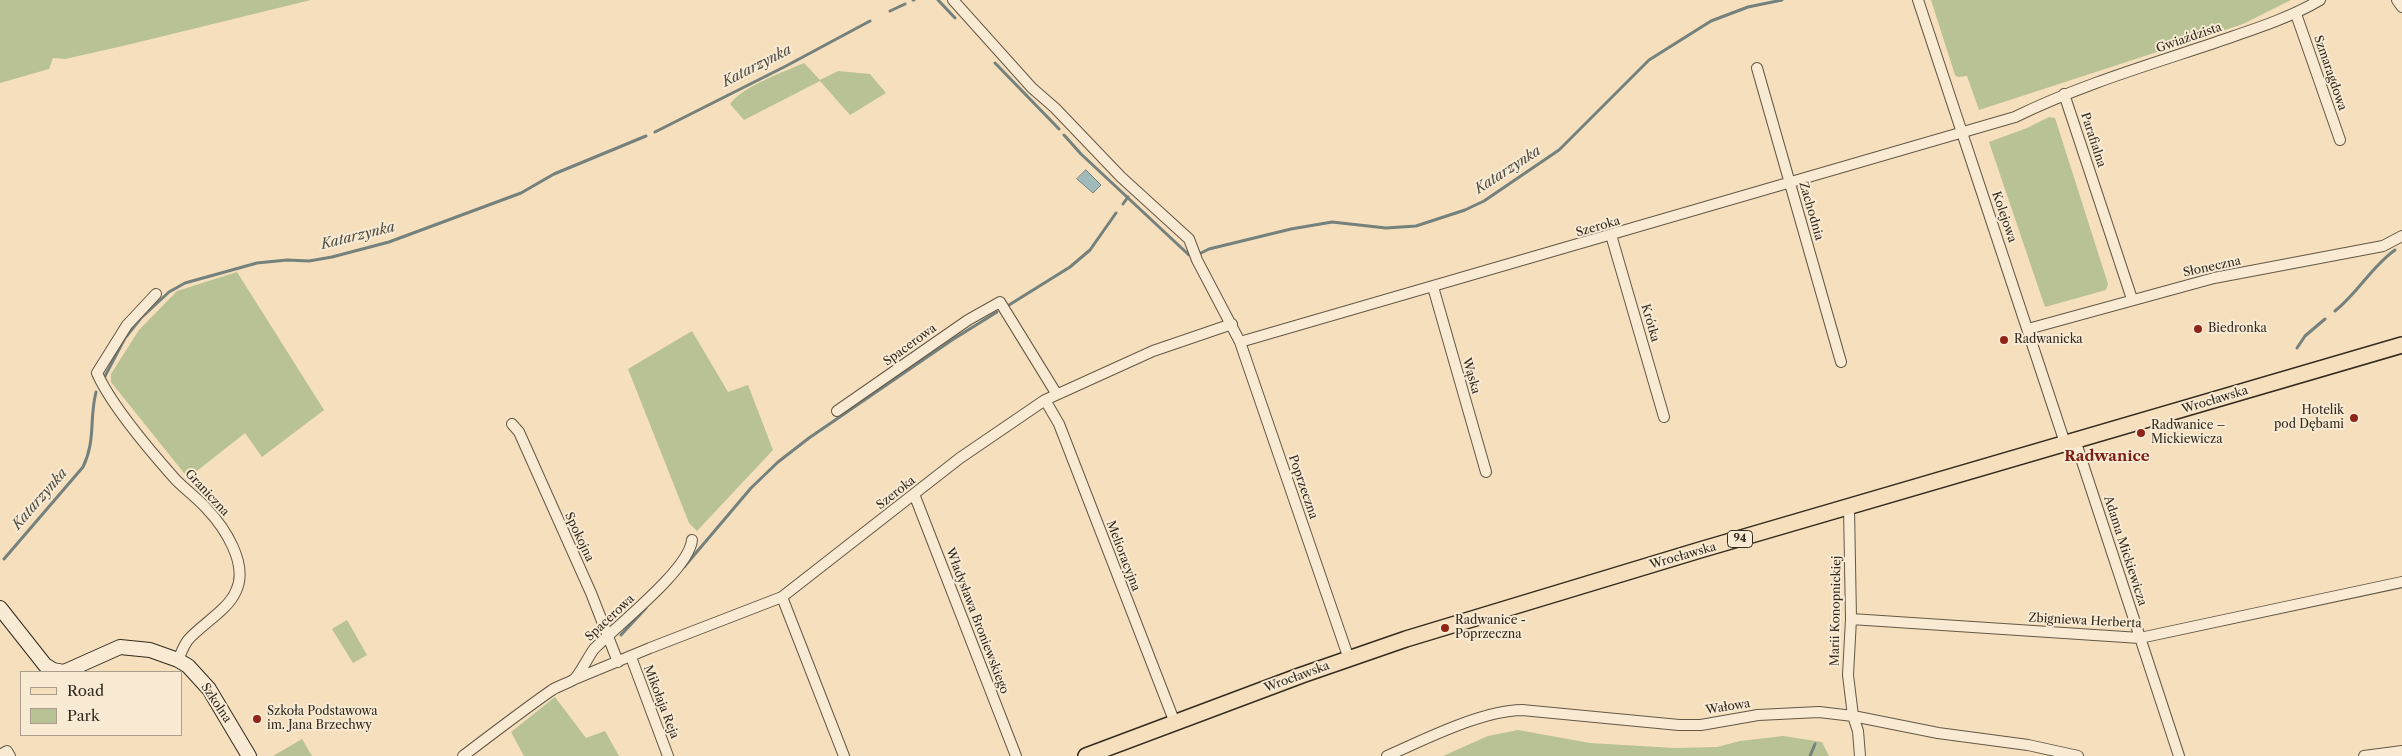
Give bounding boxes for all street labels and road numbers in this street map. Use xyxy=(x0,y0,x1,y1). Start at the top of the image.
street label: Gwiaździsta xyxy=(2154,20,2224,56)
street label: Szmaragdowa xyxy=(2310,33,2350,113)
street label: Parafialna xyxy=(2077,111,2109,169)
street label: Zachodnia xyxy=(1796,180,1826,242)
street label: Kolejowa xyxy=(1989,190,2019,244)
street label: Szeroka xyxy=(1574,214,1622,240)
street label: Słoneczna xyxy=(2182,254,2242,280)
street label: Krótka xyxy=(1638,302,1662,344)
street label: Spacerowa xyxy=(881,321,939,369)
street label: Wąska xyxy=(1459,356,1483,396)
street label: Wrocławska xyxy=(2180,383,2250,417)
street label: Poprzeczna xyxy=(1285,453,1321,521)
street label: Graniczna xyxy=(182,467,232,519)
street label: Szeroka xyxy=(874,473,918,513)
street label: Adama Mickiewicza xyxy=(2100,494,2150,608)
street label: Spokojna xyxy=(561,510,597,564)
street label: Melioracyjna xyxy=(1103,519,1143,593)
road number: 94 xyxy=(1728,530,1752,548)
street label: Wrocławska xyxy=(1648,540,1718,572)
street label: Władysława Broniewskiego xyxy=(942,546,1012,696)
street label: Marii Konopnickiej xyxy=(1828,556,1844,666)
street label: Spacerowa xyxy=(583,592,637,644)
street label: Zbigniewa Herberta xyxy=(2028,611,2142,631)
street label: Wrocławska xyxy=(1262,659,1332,695)
street label: Mikołaja Reja xyxy=(640,663,682,741)
street label: Szkolna xyxy=(198,681,234,725)
street label: Wałowa xyxy=(1705,696,1751,718)

